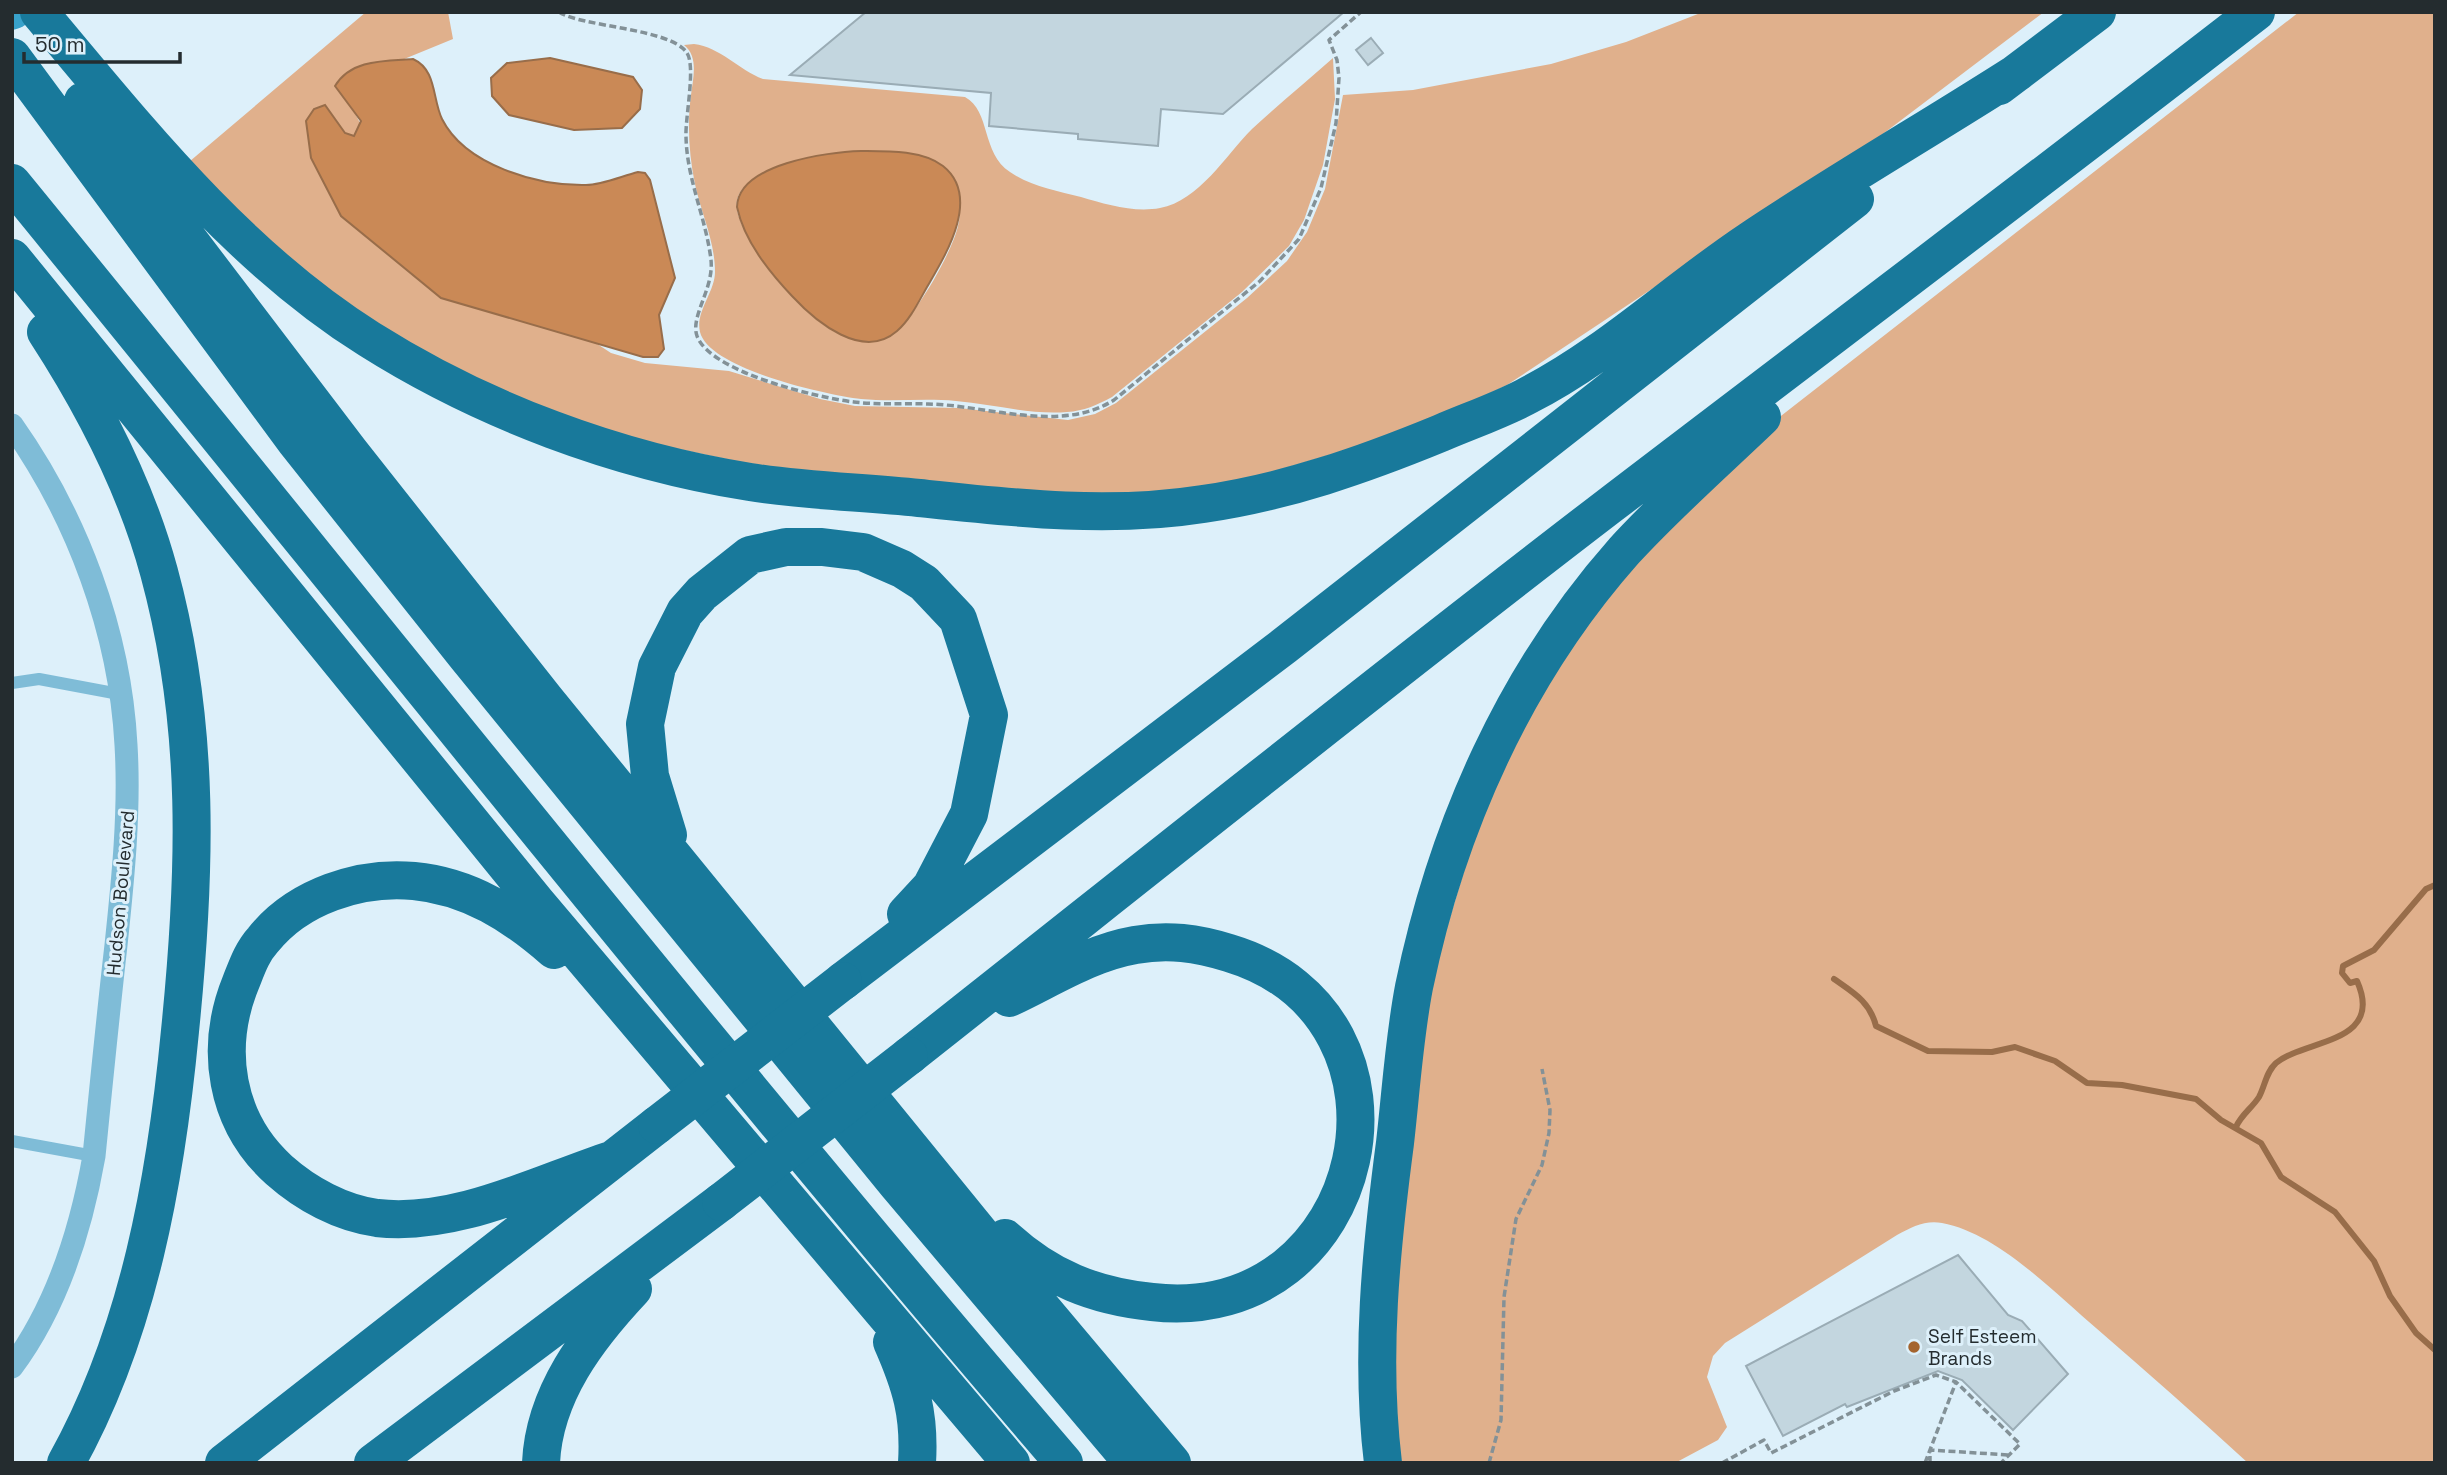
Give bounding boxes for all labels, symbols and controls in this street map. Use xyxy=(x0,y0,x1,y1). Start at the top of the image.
scale bar xyxy=(24,21,180,65)
text: 50 m xyxy=(35,31,85,58)
street label: Hudson Boulevard xyxy=(101,809,140,977)
place label: Self Esteem Brands xyxy=(1928,1324,2037,1371)
marker: Self Esteem Brands xyxy=(1906,1339,1922,1355)

